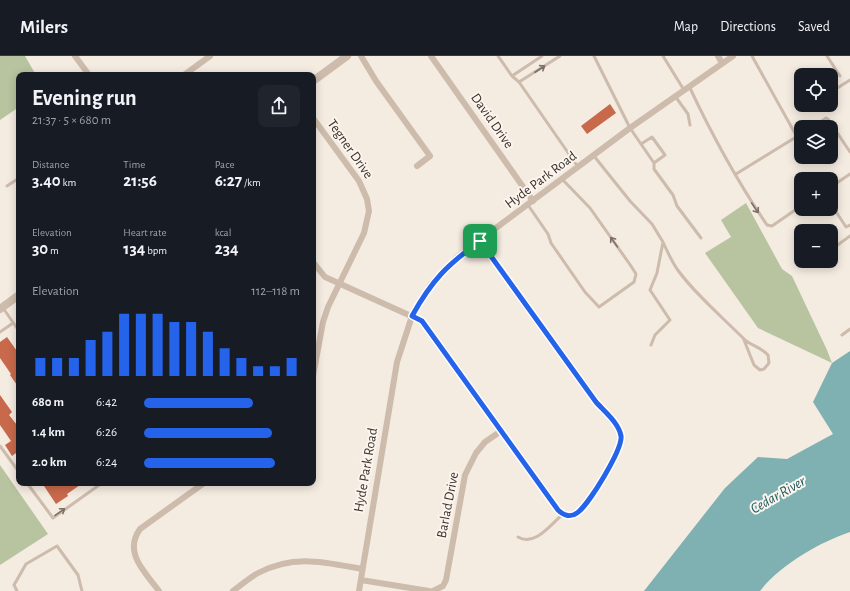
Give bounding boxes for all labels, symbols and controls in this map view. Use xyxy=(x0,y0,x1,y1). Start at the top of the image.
text: Milers xyxy=(20,18,68,37)
text: Map xyxy=(674,20,698,34)
text: Directions xyxy=(720,20,776,34)
text: Saved xyxy=(798,20,830,34)
one-way arrow xyxy=(534,65,545,73)
map controls xyxy=(794,68,838,268)
button: locate xyxy=(794,68,838,112)
button: share xyxy=(258,85,300,127)
text: Evening run xyxy=(32,87,137,109)
street label: David Drive xyxy=(468,91,516,151)
text: 21:37 · 5 × 680 m xyxy=(32,114,111,127)
street label: Tegner Drive xyxy=(325,117,375,181)
button: layers xyxy=(794,120,838,164)
street label: Hyde Park Road xyxy=(503,149,579,211)
text: Distance xyxy=(32,159,69,170)
text: Time xyxy=(123,159,145,170)
text: Pace xyxy=(215,159,234,170)
text: 3.40 xyxy=(32,172,61,189)
text: 21:56 xyxy=(123,172,157,189)
text: 6:27 xyxy=(215,172,242,189)
button: + xyxy=(794,172,838,216)
text: km xyxy=(61,177,76,188)
text: /km xyxy=(242,177,261,188)
one-way arrow xyxy=(751,202,759,213)
pin xyxy=(463,224,497,258)
button: − xyxy=(794,224,838,268)
text: Elevation xyxy=(32,227,72,238)
text: Heart rate xyxy=(123,227,167,238)
text: kcal xyxy=(215,227,231,238)
icon: arrive xyxy=(469,230,491,252)
one-way arrow xyxy=(610,236,618,247)
text: 30 xyxy=(32,240,48,257)
text: 134 xyxy=(123,240,145,257)
text: 234 xyxy=(215,240,239,257)
text: m xyxy=(48,245,59,256)
text: bpm xyxy=(145,245,167,256)
text: Elevation xyxy=(32,285,79,298)
text: 112–118 m xyxy=(251,285,300,298)
text: 680 m xyxy=(32,396,64,409)
text: 6:42 xyxy=(96,396,117,409)
text: 1.4 km xyxy=(32,426,65,439)
text: 6:26 xyxy=(96,426,117,439)
street label: Hyde Park Road xyxy=(352,427,380,513)
text: 2.0 km xyxy=(32,456,67,469)
text: 6:24 xyxy=(96,456,117,469)
street label: Barlad Drive xyxy=(435,471,461,539)
water label: Cedar River xyxy=(748,473,809,517)
one-way arrow xyxy=(55,508,66,516)

